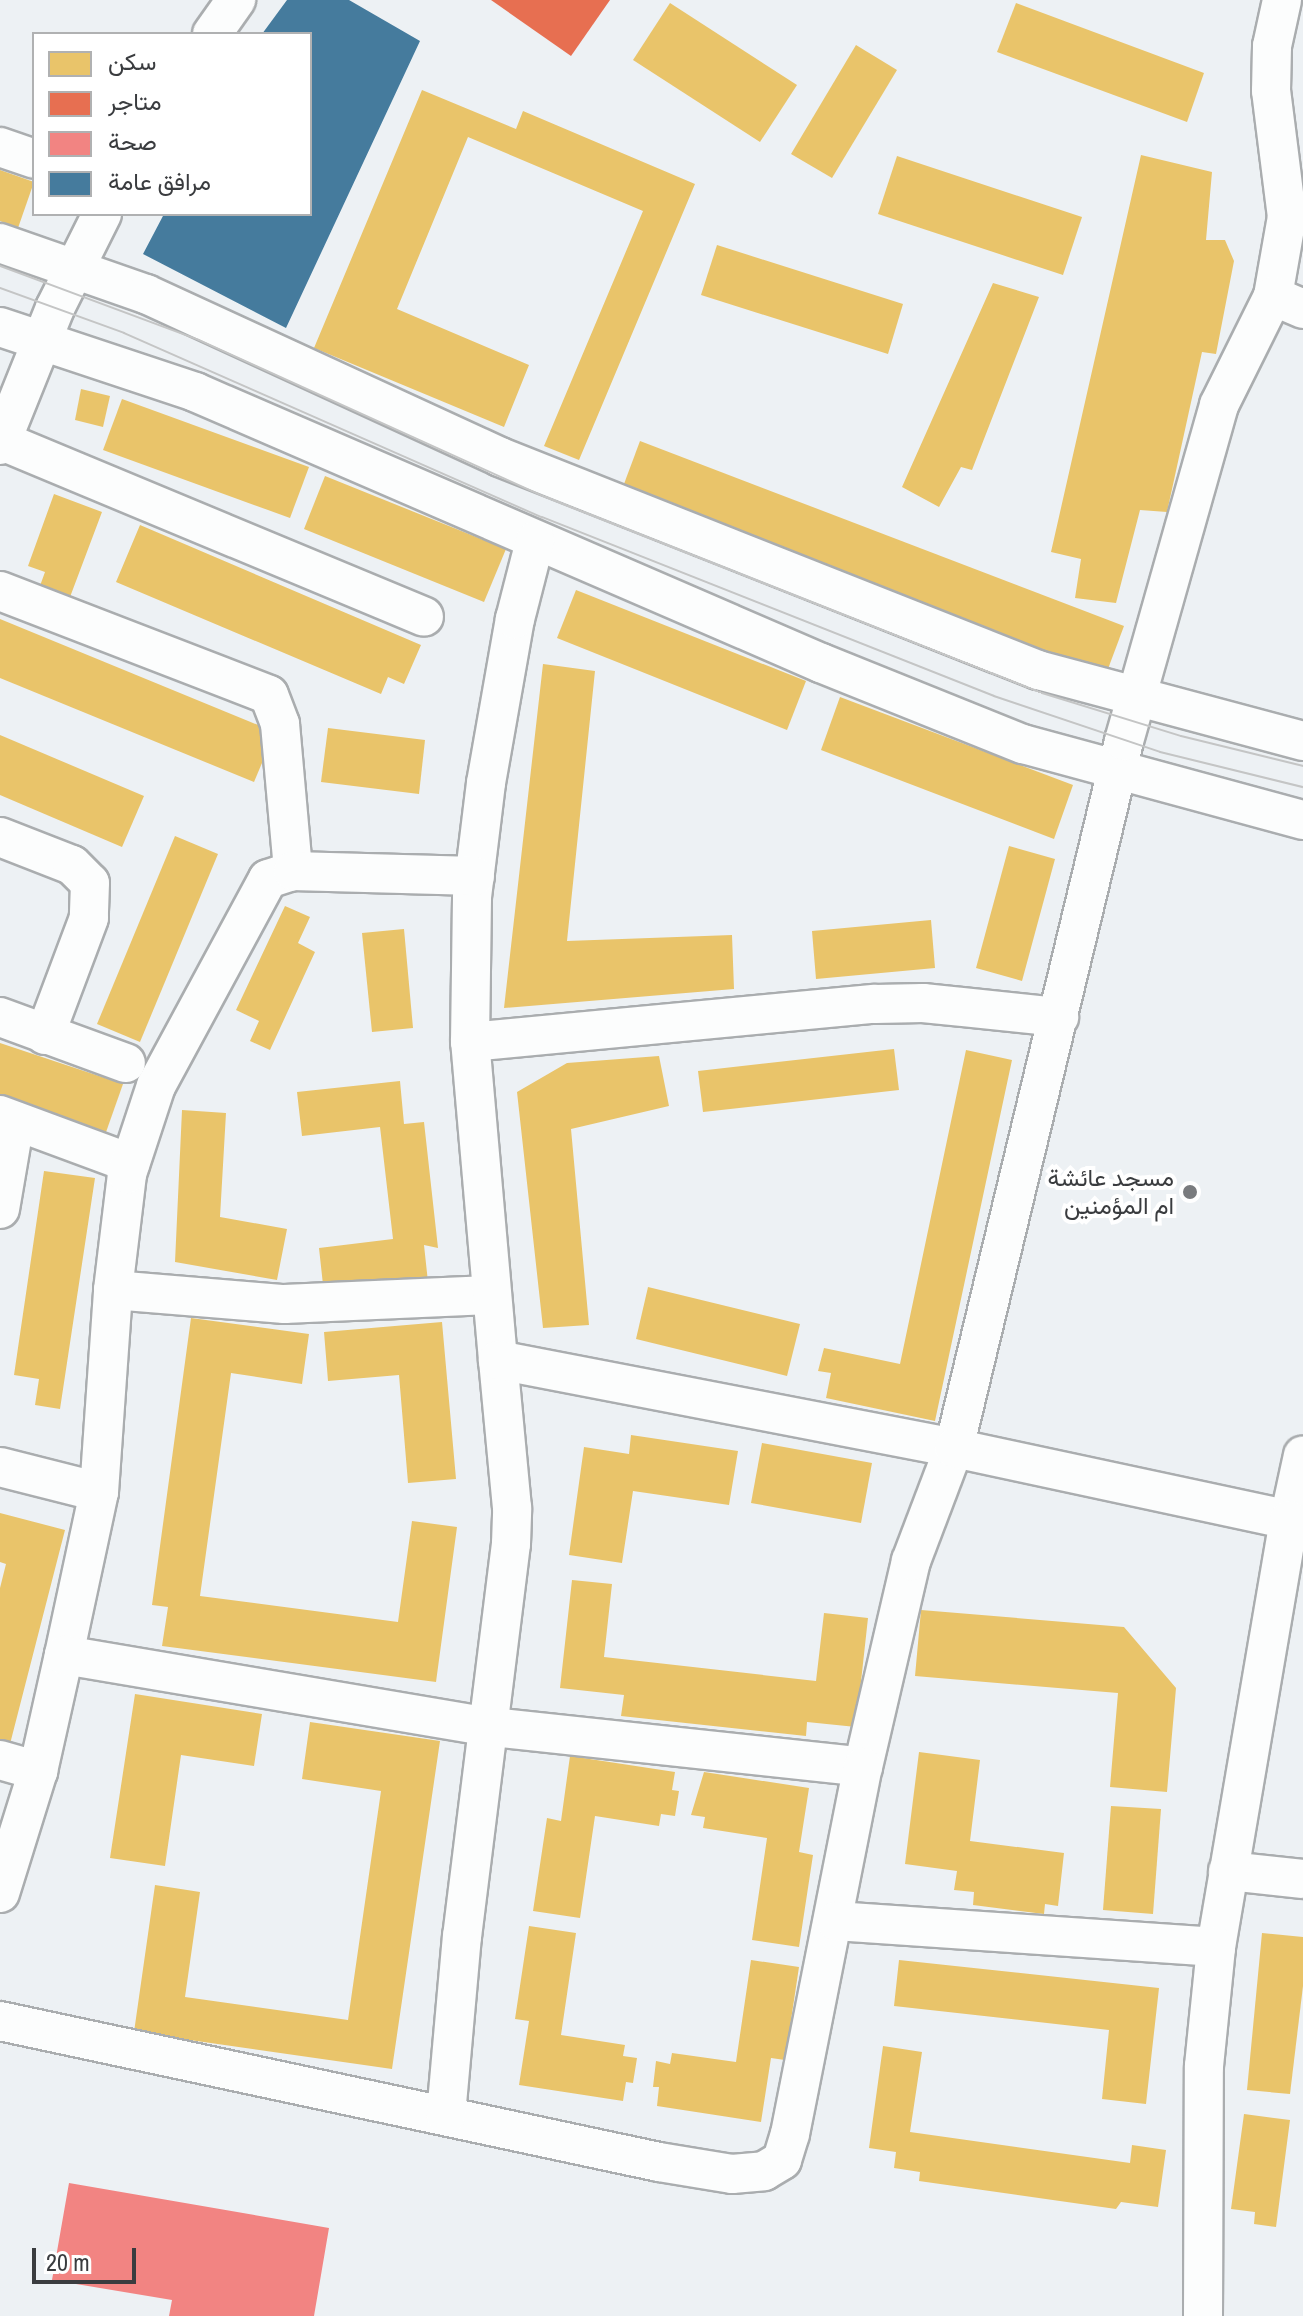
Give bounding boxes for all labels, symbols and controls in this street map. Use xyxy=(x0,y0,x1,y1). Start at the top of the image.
legend xyxy=(32,32,312,216)
text: سكن xyxy=(108,45,157,77)
text: متاجر xyxy=(108,85,162,117)
text: صحة xyxy=(108,125,157,157)
text: مرافق عامة xyxy=(108,165,211,197)
place label: مسجد عائشة ام المؤمنين xyxy=(1047,1164,1174,1220)
marker: مسجد عائشة ام المؤمنين xyxy=(1181,1183,1199,1201)
scale bar xyxy=(36,2232,140,2282)
text: 20 m xyxy=(46,2246,90,2278)

